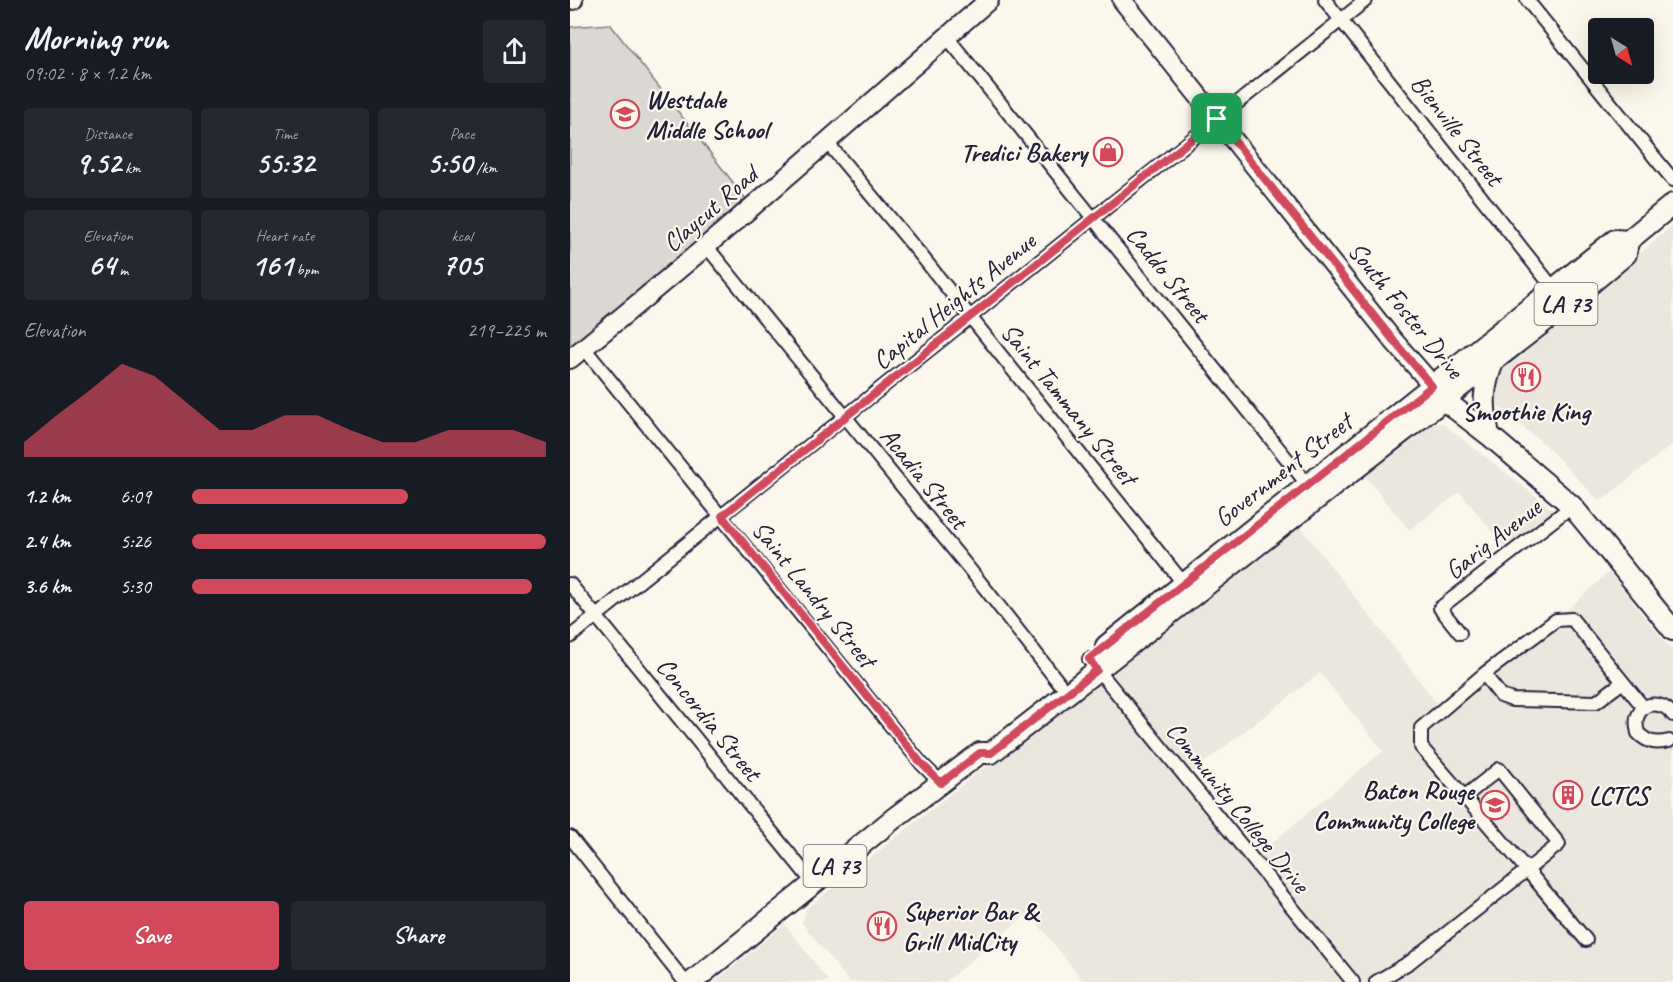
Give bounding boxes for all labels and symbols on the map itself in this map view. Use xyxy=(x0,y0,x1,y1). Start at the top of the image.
north arrow xyxy=(1588,18,1654,84)
street label: Bienville Street xyxy=(1403,68,1512,194)
place label: Westdale Middle School xyxy=(646,83,773,146)
pin xyxy=(1191,93,1242,144)
school or university icon: Westdale Middle School xyxy=(609,98,641,130)
place label: Tredici Bakery xyxy=(960,136,1090,169)
shop icon: Tredici Bakery xyxy=(1092,136,1124,168)
street label: Claycut Road xyxy=(656,156,767,259)
street label: Caddo Street xyxy=(1119,219,1219,331)
street label: Capital Heights Avenue xyxy=(866,224,1044,377)
street label: South Foster Drive xyxy=(1341,235,1472,386)
road number: LA 73 xyxy=(1534,283,1598,325)
street label: Saint Tammany Street xyxy=(994,316,1147,494)
restaurant icon: Smoothie King xyxy=(1510,361,1542,393)
place label: Smoothie King xyxy=(1462,395,1592,428)
street label: Government Street xyxy=(1207,404,1361,534)
street label: Acadia Street xyxy=(873,420,977,538)
street label: Garig Avenue xyxy=(1438,490,1549,587)
street label: Saint Landry Street xyxy=(745,514,886,677)
street label: Concordia Street xyxy=(649,650,770,789)
street label: Community College Drive xyxy=(1159,715,1318,901)
place label: Baton Rouge Community College xyxy=(1313,774,1476,837)
building icon: LCTCS xyxy=(1552,779,1584,811)
place label: LCTCS xyxy=(1589,779,1652,812)
school or university icon: Baton Rouge Community College xyxy=(1479,789,1511,821)
road number: LA 73 xyxy=(804,845,866,887)
place label: Superior Bar & Grill MidCity xyxy=(903,895,1041,958)
restaurant icon: Superior Bar & Grill MidCity xyxy=(866,910,898,942)

